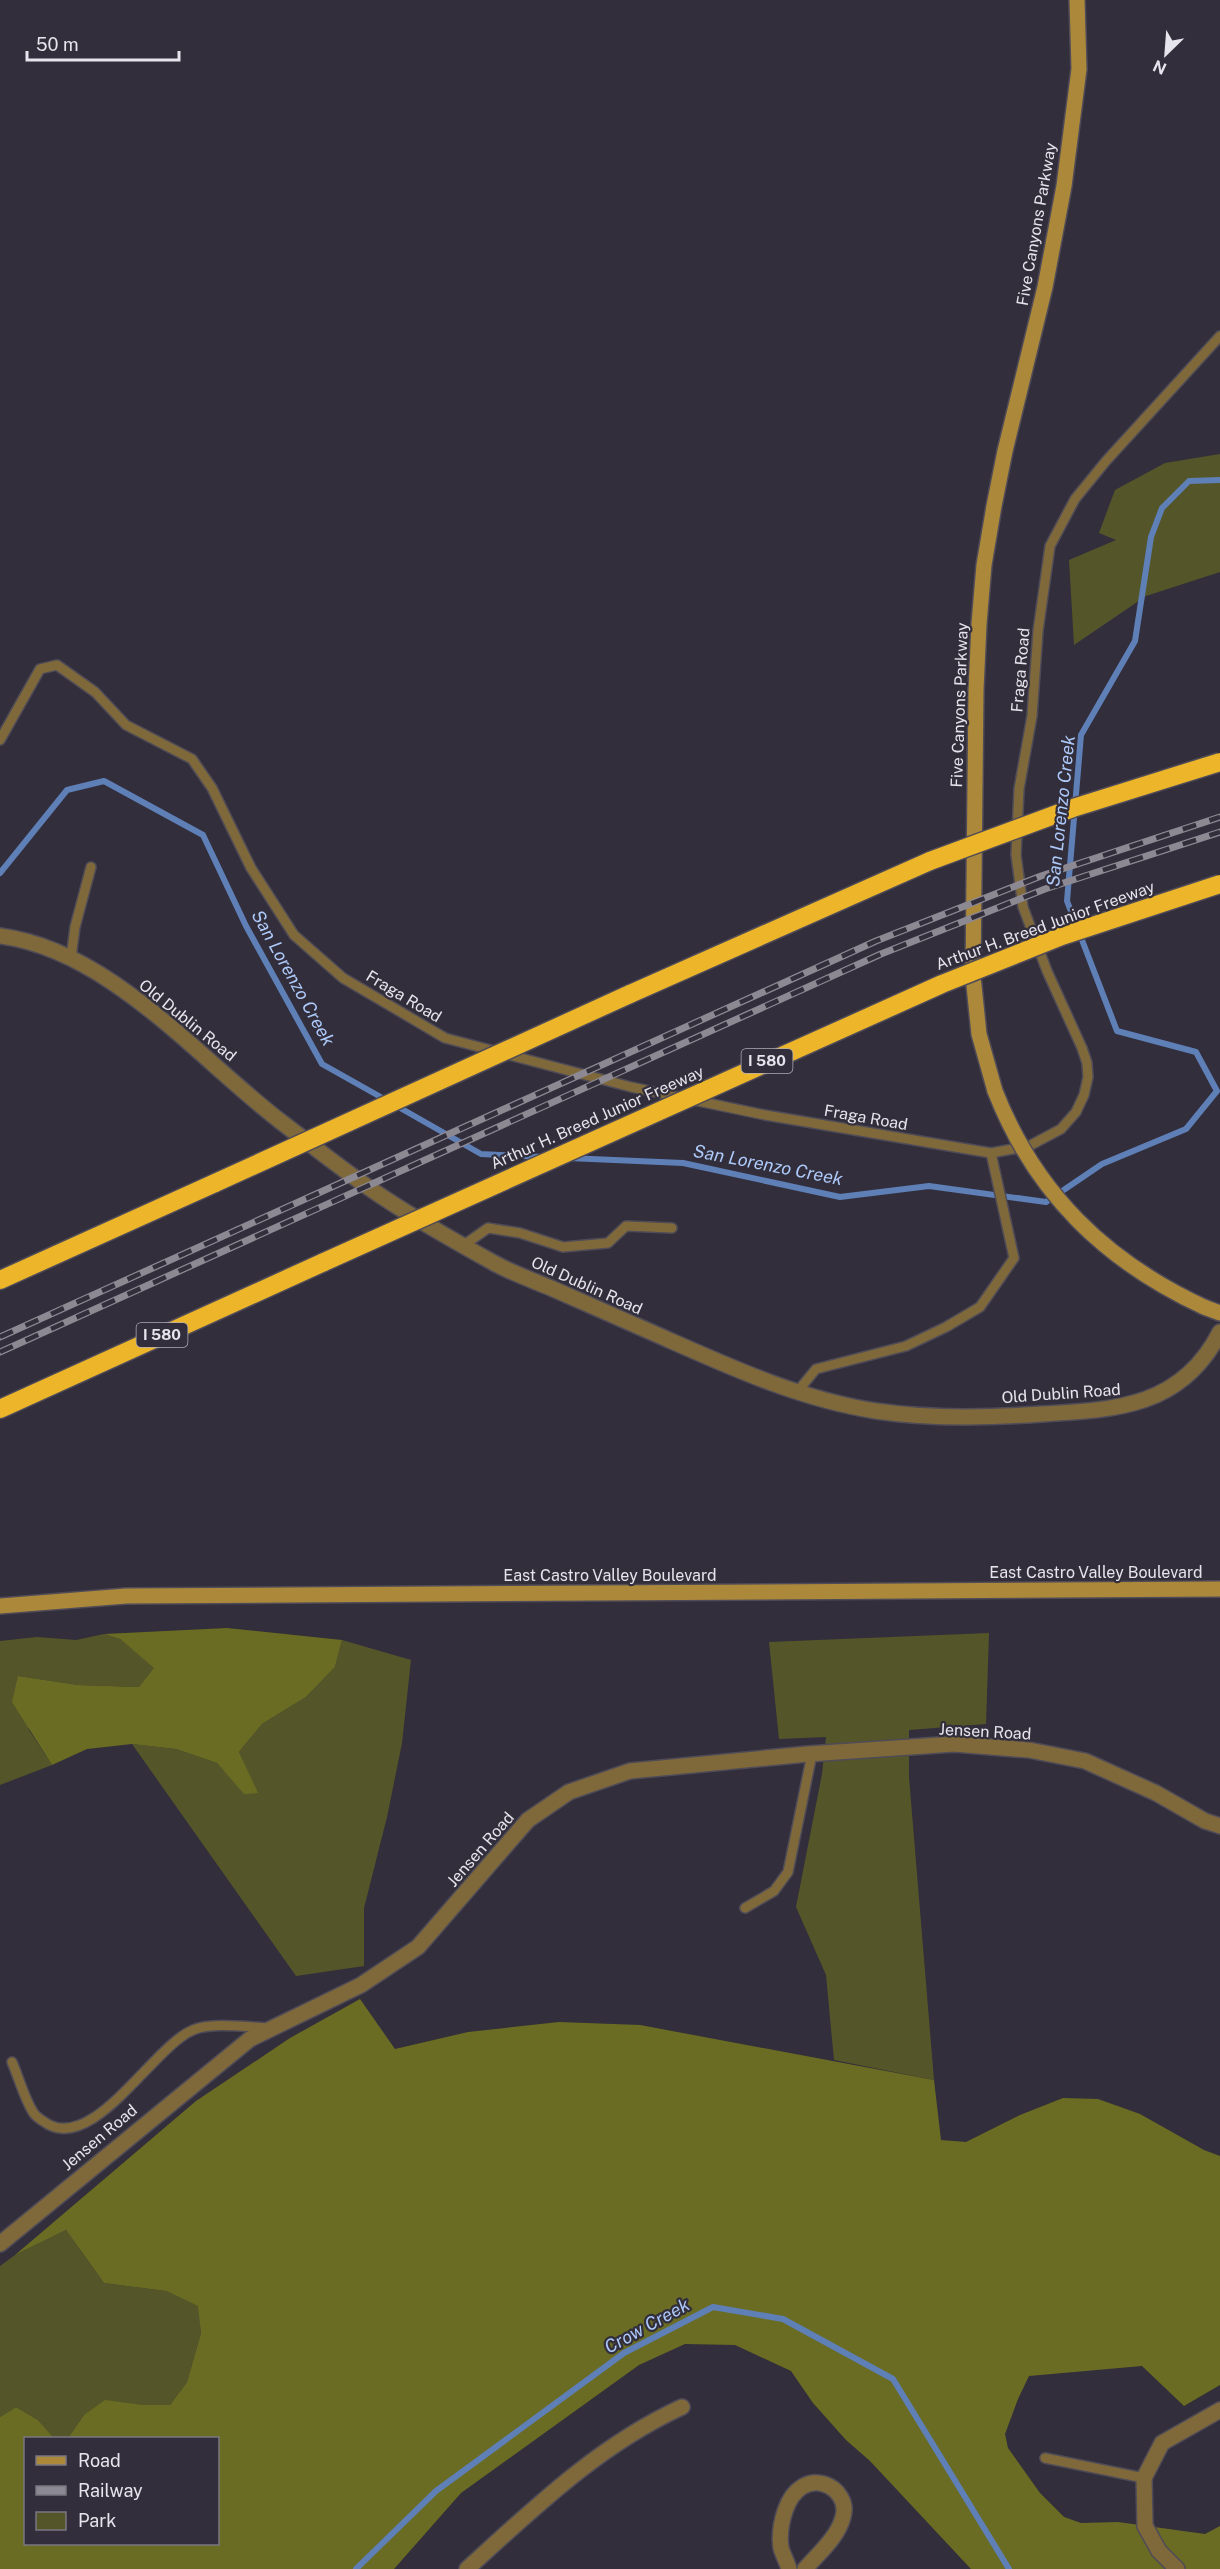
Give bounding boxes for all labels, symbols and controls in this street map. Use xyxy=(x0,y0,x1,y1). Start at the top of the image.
scale bar xyxy=(27,24,178,62)
north arrow xyxy=(1136,24,1196,84)
text: 50 m xyxy=(36,34,79,55)
text: N xyxy=(1150,56,1170,78)
street label: Five Canyons Parkway xyxy=(1013,141,1060,307)
street label: Five Canyons Parkway xyxy=(947,622,972,788)
street label: Fraga Road xyxy=(1007,627,1034,713)
water label: San Lorenzo Creek xyxy=(1042,734,1079,888)
street label: Arthur H. Breed Junior Freeway xyxy=(933,877,1158,974)
water label: San Lorenzo Creek xyxy=(247,906,340,1049)
street label: Fraga Road xyxy=(363,966,445,1026)
street label: Old Dublin Road xyxy=(135,975,240,1065)
road number: I 580 xyxy=(742,1049,792,1073)
street label: Arthur H. Breed Junior Freeway xyxy=(488,1062,707,1173)
street label: Fraga Road xyxy=(823,1101,909,1134)
water label: San Lorenzo Creek xyxy=(692,1140,845,1189)
street label: Old Dublin Road xyxy=(528,1252,645,1318)
road number: I 580 xyxy=(136,1323,188,1347)
street label: Old Dublin Road xyxy=(1001,1380,1121,1407)
street label: East Castro Valley Boulevard xyxy=(989,1563,1203,1582)
street label: East Castro Valley Boulevard xyxy=(503,1566,717,1585)
street label: Jensen Road xyxy=(938,1720,1032,1743)
street label: Jensen Road xyxy=(443,1808,518,1891)
street label: Jensen Road xyxy=(58,2100,141,2174)
water label: Crow Creek xyxy=(601,2293,693,2358)
legend xyxy=(24,2437,219,2545)
text: Road xyxy=(78,2450,121,2471)
text: Railway xyxy=(78,2480,143,2501)
text: Park xyxy=(78,2510,116,2531)

